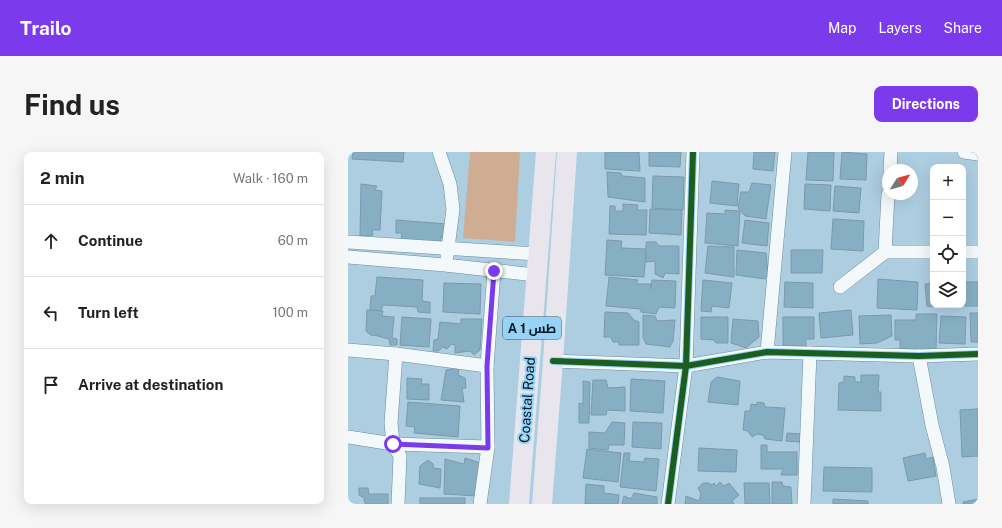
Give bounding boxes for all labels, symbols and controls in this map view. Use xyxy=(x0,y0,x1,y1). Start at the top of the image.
text: Trailo xyxy=(20,17,72,39)
text: Map xyxy=(828,20,856,36)
text: Layers xyxy=(878,20,922,36)
text: Share xyxy=(944,20,982,36)
button: Directions xyxy=(874,86,978,122)
text: Find us xyxy=(24,88,120,121)
north arrow xyxy=(882,164,918,200)
map controls xyxy=(930,164,966,308)
button: + xyxy=(930,164,966,200)
text: 2 min xyxy=(40,168,85,188)
text: Walk · 160 m xyxy=(233,171,308,186)
button: − xyxy=(930,200,966,236)
icon: ahead xyxy=(40,230,62,252)
text: Continue xyxy=(78,232,143,249)
text: 60 m xyxy=(278,233,308,248)
button: locate xyxy=(930,236,966,272)
route end xyxy=(485,262,503,280)
button: layers xyxy=(930,272,966,308)
icon: left xyxy=(40,302,62,324)
text: Turn left xyxy=(78,304,139,321)
text: 100 m xyxy=(272,305,308,320)
road number: A 1 طس xyxy=(503,317,561,339)
street label: Coastal Road xyxy=(516,357,538,443)
icon: arrive xyxy=(40,374,62,396)
text: Arrive at destination xyxy=(78,376,223,393)
route start xyxy=(384,435,402,453)

